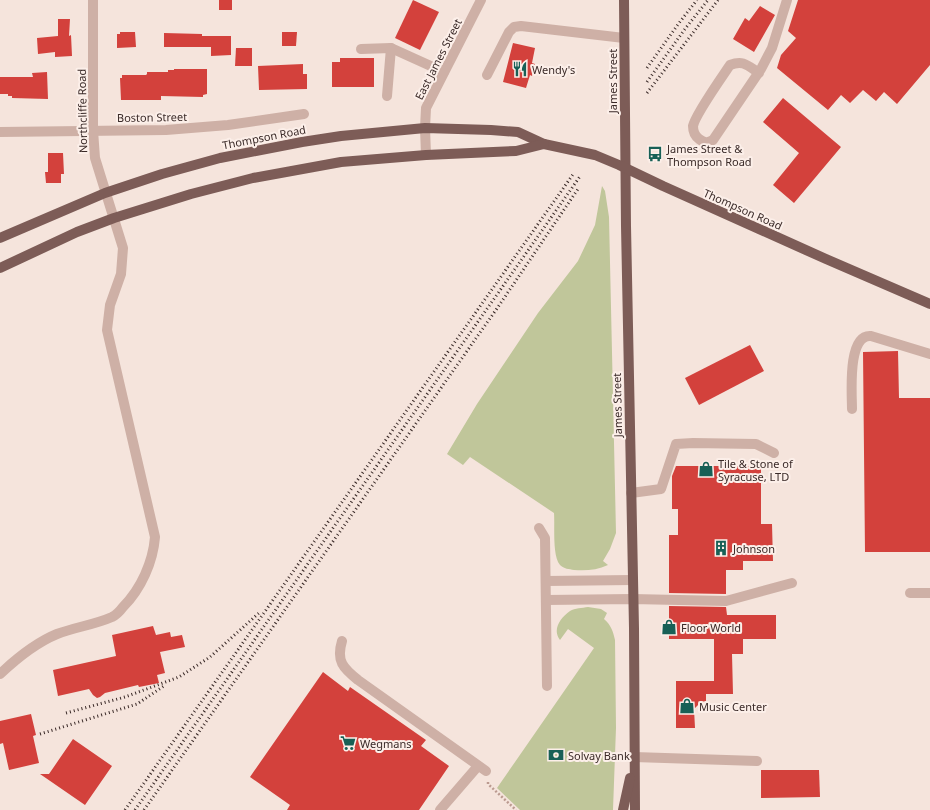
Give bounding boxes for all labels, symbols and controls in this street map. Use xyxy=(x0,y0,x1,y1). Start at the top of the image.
street label: East James Street xyxy=(411,16,465,102)
street label: James Street xyxy=(605,49,620,114)
restaurant icon: Wendy's xyxy=(511,60,529,78)
place label: Wendy's xyxy=(532,62,575,77)
street label: Northcliffe Road xyxy=(74,69,90,153)
street label: Boston Street xyxy=(117,109,187,125)
street label: Thompson Road xyxy=(221,122,307,152)
place label: James Street & Thompson Road xyxy=(666,141,752,169)
bus stop icon: James Street & Thompson Road xyxy=(646,145,664,163)
street label: Thompson Road xyxy=(701,185,785,233)
street label: James Street xyxy=(609,373,625,438)
place label: Tile & Stone of Syracuse, LTD xyxy=(718,456,794,484)
shop icon: Tile & Stone of Syracuse, LTD xyxy=(697,460,715,478)
building icon: Johnson xyxy=(712,539,730,557)
place label: Johnson xyxy=(732,541,775,556)
shop icon: Floor World xyxy=(660,618,678,636)
place label: Floor World xyxy=(681,620,741,635)
shop icon: Music Center xyxy=(678,697,696,715)
place label: Music Center xyxy=(699,699,767,714)
supermarket icon: Wegmans xyxy=(339,734,357,752)
place label: Wegmans xyxy=(360,736,412,751)
bank icon: Solvay Bank xyxy=(547,746,565,764)
place label: Solvay Bank xyxy=(568,748,630,763)

